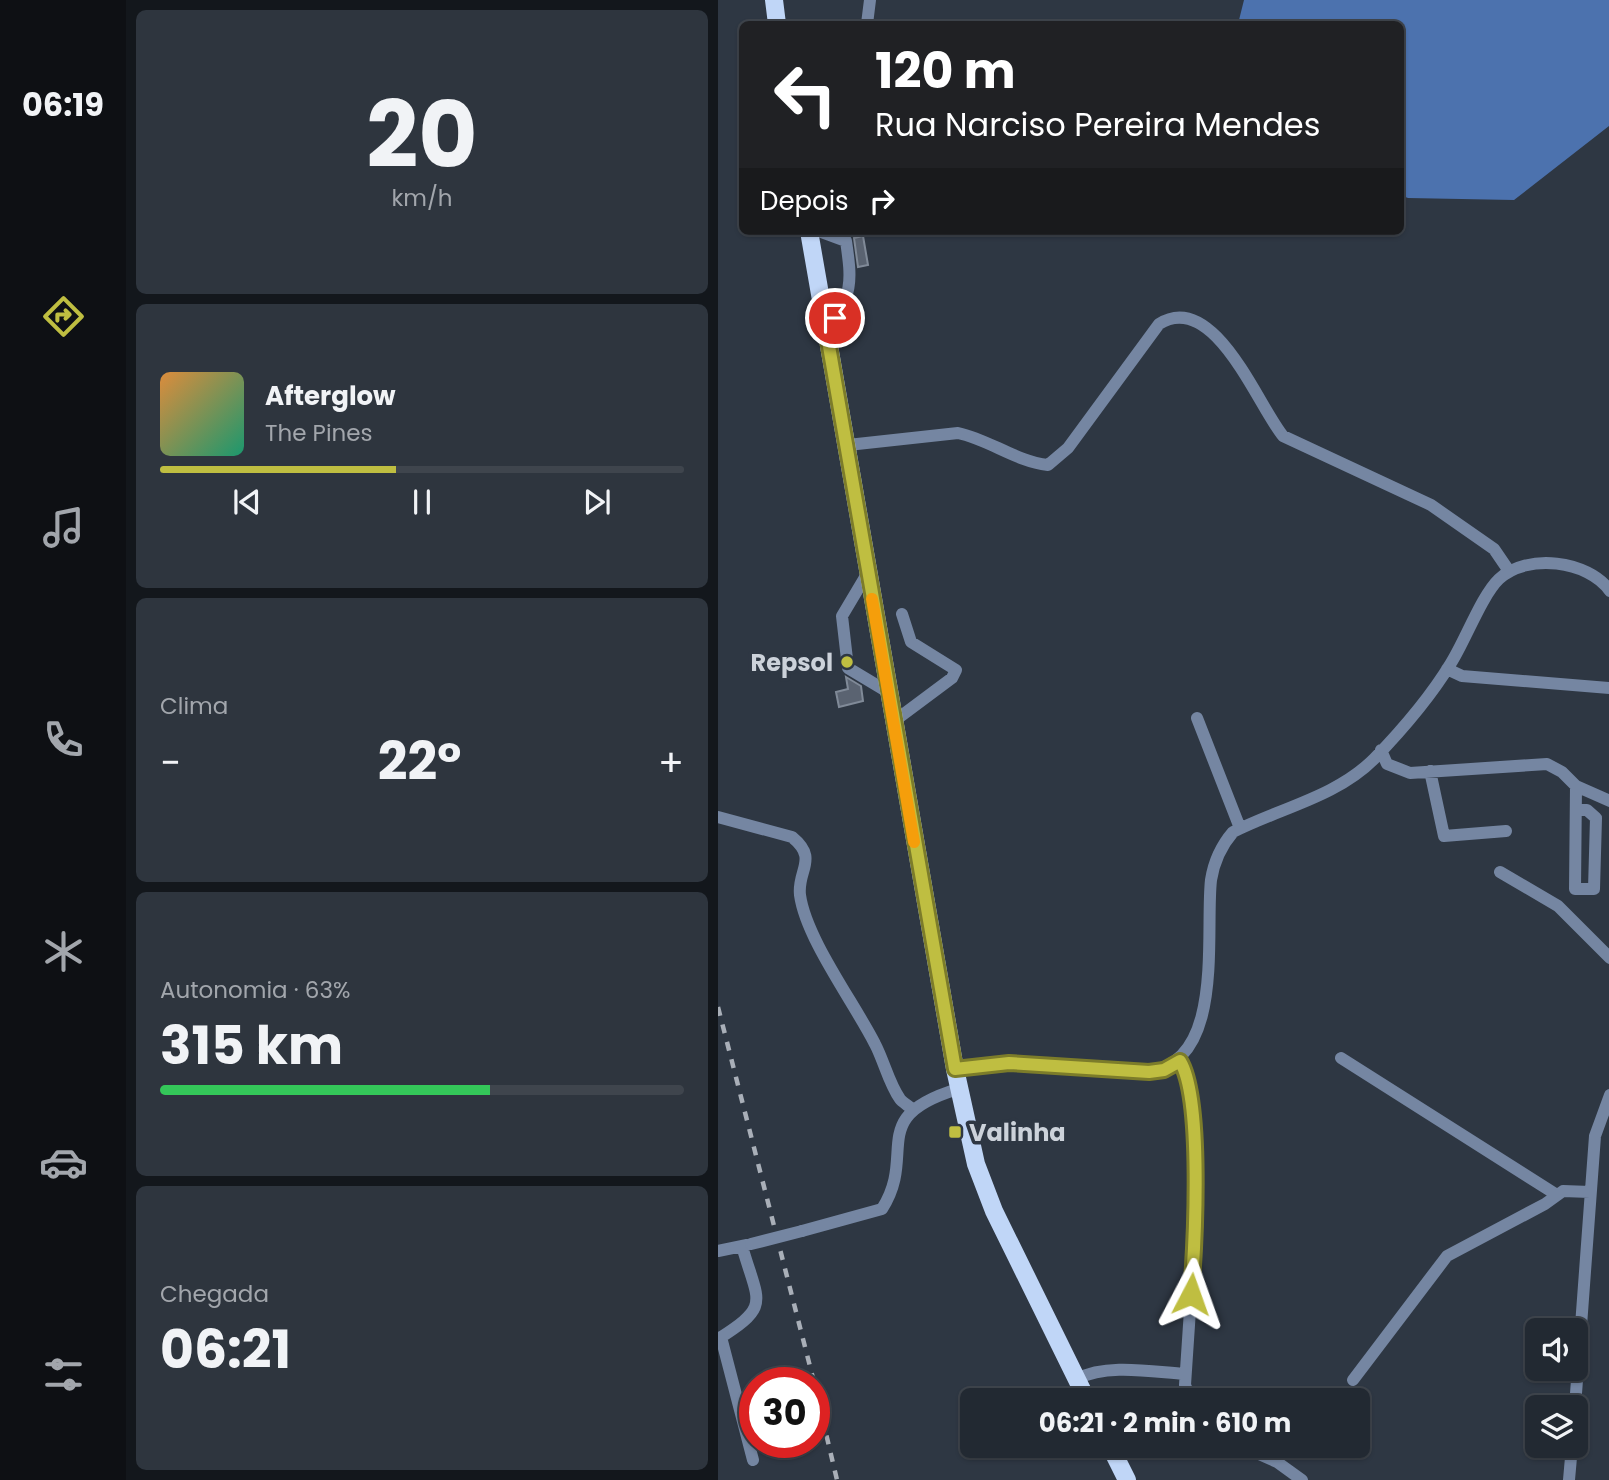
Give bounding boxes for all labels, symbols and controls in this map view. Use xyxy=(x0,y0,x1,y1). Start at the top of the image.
text: 120 m xyxy=(875,37,1016,105)
icon: left xyxy=(760,49,851,140)
text: 20 xyxy=(366,71,478,199)
text: 06:19 xyxy=(22,82,104,127)
text: Rua Narciso Pereira Mendes xyxy=(875,102,1320,147)
text: km/h xyxy=(391,182,453,214)
icon: right xyxy=(863,182,901,220)
text: Depois xyxy=(760,183,849,219)
pin xyxy=(805,288,865,348)
icon: directions xyxy=(39,292,88,341)
icon: arrive xyxy=(816,299,854,337)
text: Afterglow xyxy=(265,378,396,414)
text: The Pines xyxy=(265,417,373,449)
icon: previous xyxy=(228,483,266,521)
icon: pause xyxy=(403,483,441,521)
icon: next xyxy=(578,483,616,521)
icon: music xyxy=(39,503,88,552)
place label: Repsol xyxy=(751,646,833,679)
marker: Repsol xyxy=(839,654,855,670)
text: Clima xyxy=(160,690,228,722)
icon: phone xyxy=(39,715,88,764)
text: 22° xyxy=(378,725,461,798)
text: − xyxy=(160,736,181,789)
text: + xyxy=(658,736,684,789)
icon: climate xyxy=(39,927,88,976)
text: Autonomia · 63% xyxy=(160,974,350,1006)
text: 315 km xyxy=(160,1009,343,1082)
place label: Valinha xyxy=(969,1116,1066,1149)
marker: Valinha xyxy=(947,1124,963,1140)
icon: car xyxy=(39,1138,88,1187)
position arrow xyxy=(1154,1257,1228,1331)
text: Chegada xyxy=(160,1278,269,1310)
text: 06:21 xyxy=(160,1313,291,1386)
map controls xyxy=(1525,1318,1588,1458)
button: sound xyxy=(1525,1318,1588,1381)
icon: filters xyxy=(39,1350,88,1399)
speed limit sign: 30 xyxy=(739,1367,830,1458)
button: layers xyxy=(1525,1395,1588,1458)
text: 06:21 · 2 min · 610 m xyxy=(1039,1405,1291,1441)

